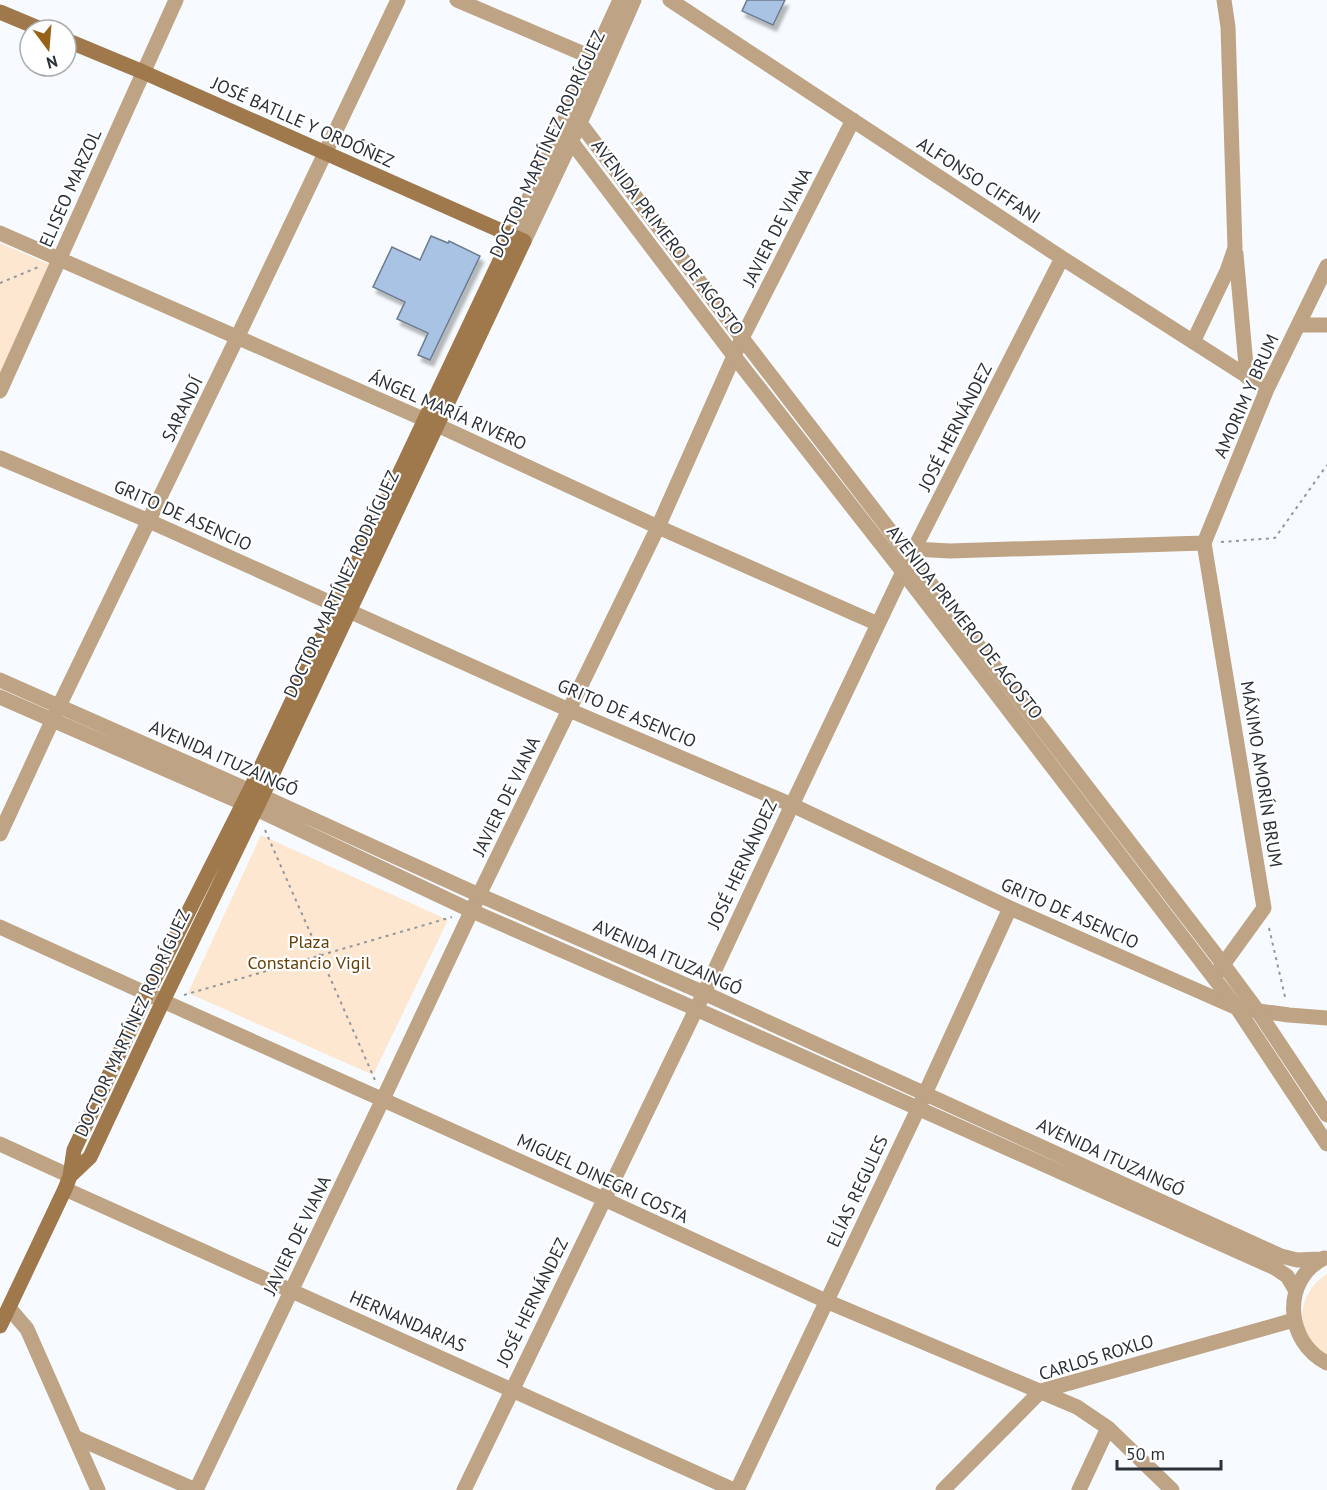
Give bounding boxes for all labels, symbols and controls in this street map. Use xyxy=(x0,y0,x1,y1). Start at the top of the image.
north arrow xyxy=(18,18,78,78)
street label: DOCTOR MARTÍNEZ RODRÍGUEZ xyxy=(484,27,610,261)
text: N xyxy=(44,51,60,73)
street label: JOSÉ BATLLE Y ORDÓÑEZ xyxy=(207,71,398,173)
street label: ELISEO MARZOL xyxy=(34,126,106,250)
street label: ALFONSO CIFFANI xyxy=(913,132,1045,228)
street label: AVENIDA PRIMERO DE AGOSTO xyxy=(587,134,749,340)
street label: JAVIER DE VIANA xyxy=(737,163,817,291)
street label: AMORIM Y BRUM xyxy=(1208,331,1284,461)
street label: JOSÉ HERNÁNDEZ xyxy=(913,359,997,495)
street label: ÁNGEL MARÍA RIVERO xyxy=(366,365,530,455)
street label: SARANDÍ xyxy=(156,372,208,445)
street label: DOCTOR MARTÍNEZ RODRÍGUEZ xyxy=(278,467,404,701)
street label: GRITO DE ASENCIO xyxy=(110,474,256,556)
street label: AVENIDA PRIMERO DE AGOSTO xyxy=(882,520,1048,724)
street label: GRITO DE ASENCIO xyxy=(554,673,700,753)
street label: MÁXIMO AMORÍN BRUM xyxy=(1236,679,1288,869)
street label: AVENIDA ITUZAINGÓ xyxy=(146,715,302,801)
street label: JAVIER DE VIANA xyxy=(467,732,545,860)
street label: JOSÉ HERNÁNDEZ xyxy=(702,796,782,933)
street label: GRITO DE ASENCIO xyxy=(997,872,1143,954)
street label: DOCTOR MARTÍNEZ RODRÍGUEZ xyxy=(69,906,195,1140)
street label: AVENIDA ITUZAINGÓ xyxy=(590,914,746,1000)
park label: Plaza Constancio Vigil xyxy=(247,930,371,974)
street label: AVENIDA ITUZAINGÓ xyxy=(1033,1113,1189,1201)
street label: MIGUEL DINEGRI COSTA xyxy=(513,1128,693,1228)
street label: ELÍAS REGULES xyxy=(821,1131,893,1251)
street label: JAVIER DE VIANA xyxy=(258,1171,336,1299)
street label: JOSÉ HERNÁNDEZ xyxy=(491,1234,573,1371)
street label: HERNANDARIAS xyxy=(346,1285,470,1357)
street label: CARLOS ROXLO xyxy=(1036,1329,1156,1385)
scale bar xyxy=(1117,1433,1220,1471)
text: 50 m xyxy=(1126,1442,1165,1465)

